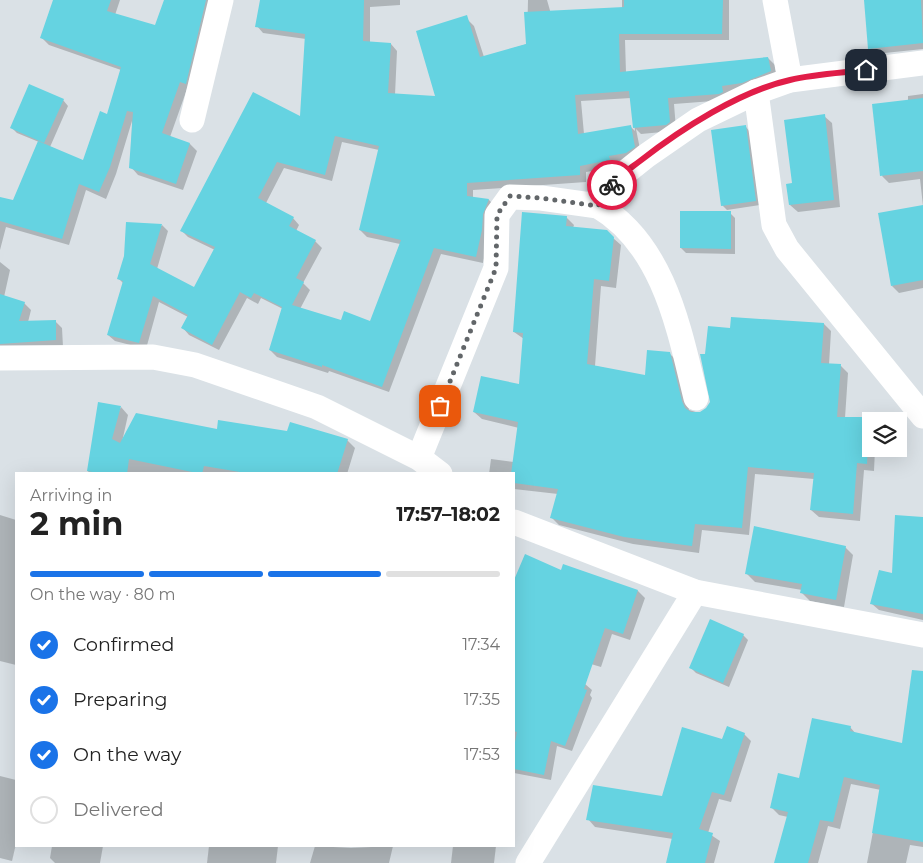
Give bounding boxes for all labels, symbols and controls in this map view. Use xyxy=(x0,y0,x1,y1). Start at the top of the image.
pin xyxy=(845,49,887,91)
icon: home xyxy=(852,56,880,84)
courier xyxy=(587,160,637,210)
icon: bike xyxy=(598,171,626,199)
pin xyxy=(419,385,461,427)
icon: bag xyxy=(426,392,454,420)
map controls xyxy=(862,412,907,457)
button: layers xyxy=(862,412,907,457)
text: Arriving in xyxy=(30,486,112,505)
text: 17:57–18:02 xyxy=(396,503,500,526)
text: 2 min xyxy=(30,504,123,543)
text: On the way · 80 m xyxy=(30,585,176,604)
icon: check xyxy=(30,631,58,659)
text: Confirmed xyxy=(73,633,174,656)
text: 17:34 xyxy=(462,635,500,654)
icon: check xyxy=(30,686,58,714)
text: Preparing xyxy=(73,688,168,711)
text: 17:35 xyxy=(464,690,500,709)
icon: check xyxy=(30,741,58,769)
text: On the way xyxy=(73,743,181,766)
text: 17:53 xyxy=(464,745,500,764)
text: Delivered xyxy=(73,798,164,821)

